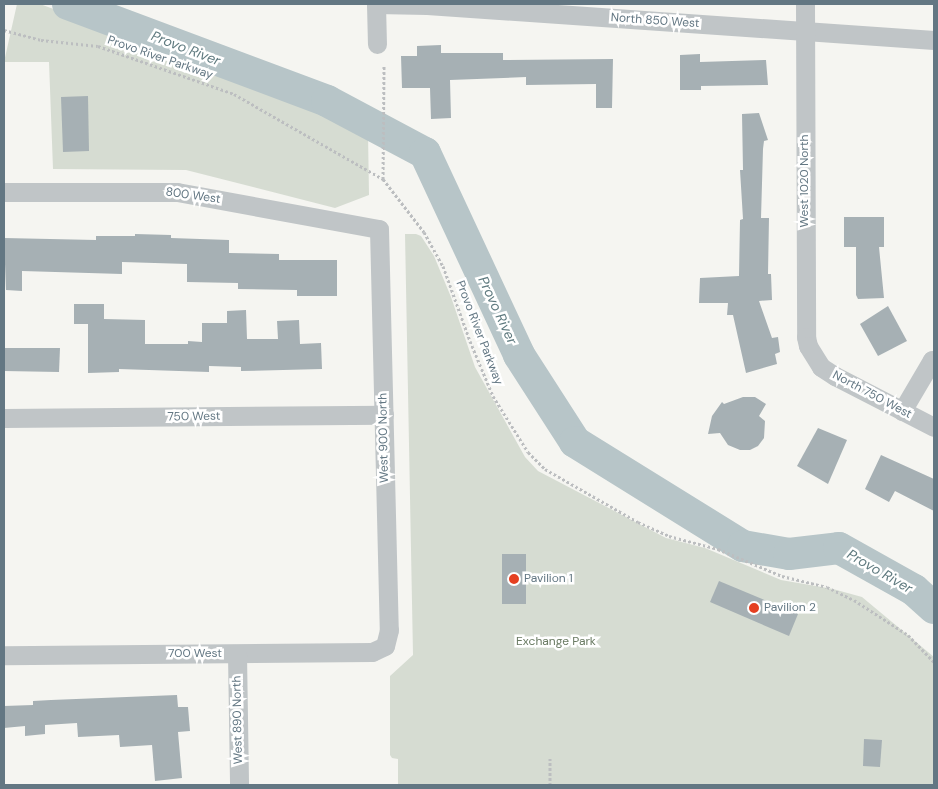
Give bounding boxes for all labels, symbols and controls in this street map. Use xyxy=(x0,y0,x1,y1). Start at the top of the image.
street label: North 850 West xyxy=(610,11,700,31)
water label: Provo River xyxy=(149,27,223,69)
street label: Provo River Parkway xyxy=(105,33,215,83)
street label: West 1020 North xyxy=(798,135,812,227)
street label: 800 West xyxy=(165,185,221,207)
water label: Provo River xyxy=(475,273,521,347)
street label: Provo River Parkway xyxy=(452,279,506,387)
street label: North 750 West xyxy=(830,368,914,422)
street label: West 900 North xyxy=(376,393,392,483)
street label: 750 West xyxy=(167,409,221,425)
water label: Provo River xyxy=(844,546,916,596)
place label: Pavilion 1 xyxy=(524,572,573,586)
marker: Pavilion 1 xyxy=(508,573,520,585)
place label: Pavilion 2 xyxy=(764,601,816,615)
marker: Pavilion 2 xyxy=(748,602,760,614)
park label: Exchange Park xyxy=(516,635,596,649)
street label: 700 West xyxy=(168,647,222,661)
street label: West 890 North xyxy=(230,675,246,765)

